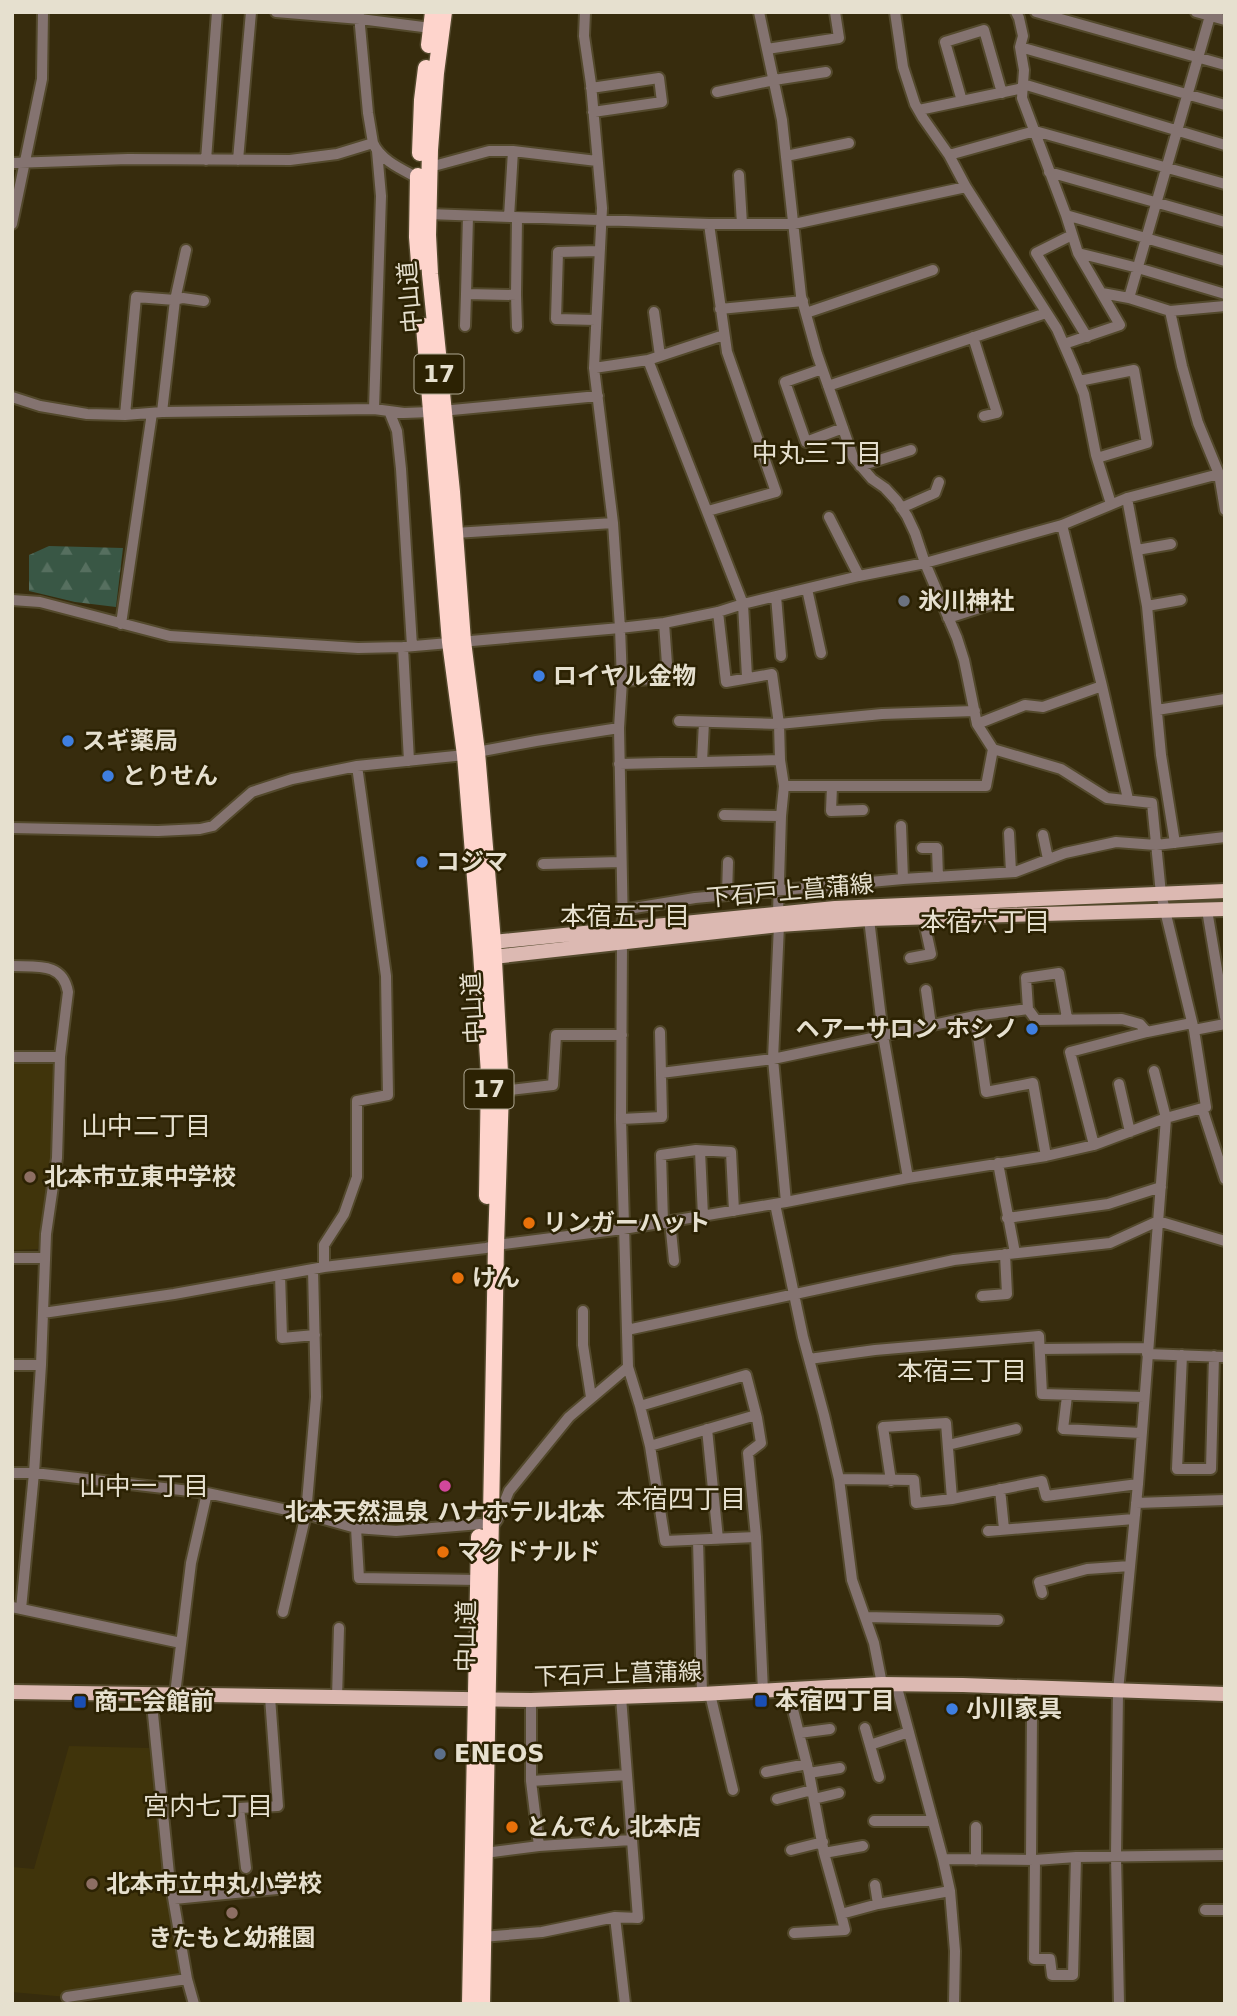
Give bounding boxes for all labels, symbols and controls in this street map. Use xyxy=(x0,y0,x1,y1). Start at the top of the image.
street label: 中山道 xyxy=(393,260,427,334)
road number: 17 xyxy=(414,354,464,394)
district label: 中丸三丁目 xyxy=(752,438,882,468)
place label: 氷川神社 xyxy=(918,587,1014,615)
marker: 氷川神社 xyxy=(896,593,912,609)
place label: ロイヤル金物 xyxy=(553,662,696,690)
marker: ロイヤル金物 xyxy=(531,668,547,684)
place label: スギ薬局 xyxy=(82,727,178,755)
marker: スギ薬局 xyxy=(60,733,76,749)
place label: とりせん xyxy=(122,762,218,790)
marker: とりせん xyxy=(100,768,116,784)
place label: コジマ xyxy=(436,848,508,876)
marker: コジマ xyxy=(414,854,430,870)
street label: 下石戸上菖蒲線 xyxy=(705,870,875,912)
district label: 本宿五丁目 xyxy=(560,901,690,931)
district label: 本宿六丁目 xyxy=(920,907,1050,937)
street label: 中山道 xyxy=(457,971,489,1045)
place label: ヘアーサロン ホシノ xyxy=(796,1015,1018,1043)
marker: ヘアーサロン ホシノ xyxy=(1024,1021,1040,1037)
road number: 17 xyxy=(464,1070,514,1108)
district label: 山中二丁目 xyxy=(81,1111,211,1141)
place label: 北本市立東中学校 xyxy=(44,1163,236,1191)
marker: 北本市立東中学校 xyxy=(22,1169,38,1185)
place label: リンガーハット xyxy=(543,1209,711,1237)
marker: リンガーハット xyxy=(521,1215,537,1231)
place label: けん xyxy=(472,1264,520,1292)
marker: けん xyxy=(450,1270,466,1286)
district label: 本宿三丁目 xyxy=(897,1356,1027,1386)
district label: 山中一丁目 xyxy=(79,1471,209,1501)
marker: 北本天然温泉 ハナホテル北本 xyxy=(437,1478,453,1494)
district label: 本宿四丁目 xyxy=(616,1484,746,1514)
place label: 北本天然温泉 ハナホテル北本 xyxy=(285,1498,605,1526)
place label: マクドナルド xyxy=(457,1538,601,1566)
marker: マクドナルド xyxy=(435,1544,451,1560)
street label: 中山道 xyxy=(451,1600,481,1672)
street label: 下石戸上菖蒲線 xyxy=(534,1657,702,1691)
place label: 本宿四丁目 xyxy=(775,1687,895,1715)
place label: 商工会館前 xyxy=(94,1688,214,1716)
marker: 本宿四丁目 xyxy=(753,1693,769,1709)
marker: 商工会館前 xyxy=(72,1694,88,1710)
place label: 小川家具 xyxy=(966,1695,1062,1723)
marker: 小川家具 xyxy=(944,1701,960,1717)
place label: ENEOS xyxy=(454,1740,545,1768)
marker: ENEOS xyxy=(432,1746,448,1762)
district label: 宮内七丁目 xyxy=(143,1791,273,1821)
place label: とんでん 北本店 xyxy=(526,1813,701,1841)
marker: とんでん 北本店 xyxy=(504,1819,520,1835)
place label: 北本市立中丸小学校 xyxy=(106,1870,322,1898)
marker: 北本市立中丸小学校 xyxy=(84,1876,100,1892)
marker: きたもと幼稚園 xyxy=(224,1905,240,1921)
place label: きたもと幼稚園 xyxy=(148,1924,316,1952)

